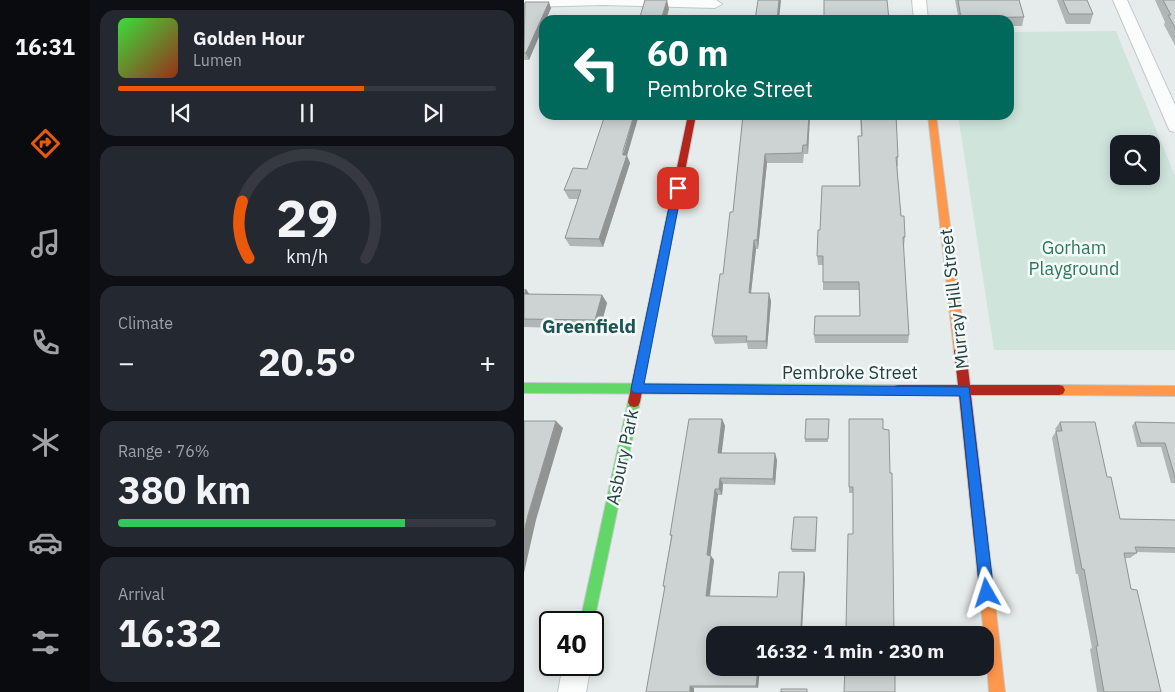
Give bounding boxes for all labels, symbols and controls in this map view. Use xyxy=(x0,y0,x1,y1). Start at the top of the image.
text: Golden Hour xyxy=(193,26,305,50)
text: 60 m xyxy=(647,30,729,76)
text: 16:31 xyxy=(15,32,75,61)
icon: left xyxy=(564,35,629,100)
text: Lumen xyxy=(193,50,242,70)
text: Pembroke Street xyxy=(647,74,813,103)
icon: previous xyxy=(167,99,195,127)
icon: pause xyxy=(293,99,321,127)
icon: next xyxy=(419,99,447,127)
icon: directions xyxy=(28,126,63,161)
map controls xyxy=(1110,135,1160,185)
button: search xyxy=(1110,135,1160,185)
pin xyxy=(657,167,699,209)
icon: arrive xyxy=(664,174,692,202)
text: 29 xyxy=(276,184,338,251)
icon: music xyxy=(28,226,63,261)
street label: Murray Hill Street xyxy=(934,227,974,371)
park label: Gorham Playground xyxy=(1029,236,1119,280)
text: km/h xyxy=(286,245,328,268)
text: Climate xyxy=(118,313,173,333)
district label: Greenfield xyxy=(542,314,636,338)
icon: phone xyxy=(28,325,63,360)
text: 20.5° xyxy=(258,337,356,386)
text: − xyxy=(118,344,135,381)
text: + xyxy=(479,344,496,381)
street label: Pembroke Street xyxy=(782,361,918,384)
street label: Asbury Park xyxy=(601,406,643,507)
icon: climate xyxy=(28,425,63,460)
text: Range · 76% xyxy=(118,441,210,461)
text: 380 km xyxy=(118,465,251,514)
icon: car xyxy=(28,525,63,560)
position arrow xyxy=(960,566,1012,618)
text: Arrival xyxy=(118,584,165,604)
text: 16:32 xyxy=(118,608,222,657)
speed limit sign: 40 xyxy=(539,611,604,676)
icon: filters xyxy=(28,625,63,660)
text: 16:32 · 1 min · 230 m xyxy=(756,639,944,663)

